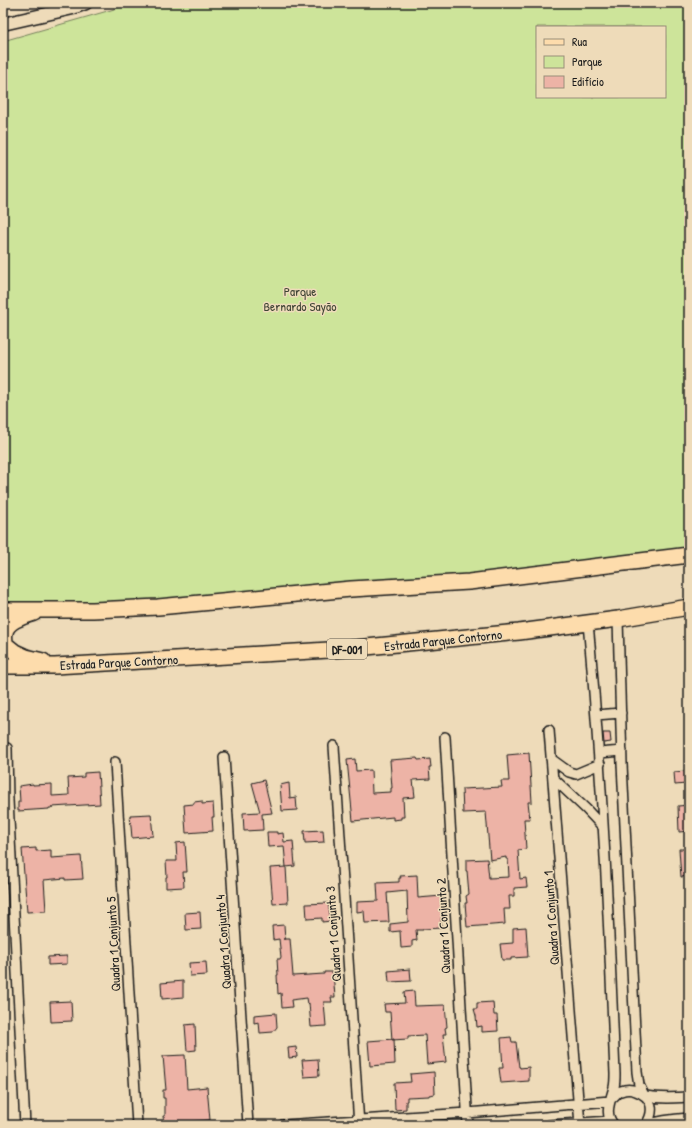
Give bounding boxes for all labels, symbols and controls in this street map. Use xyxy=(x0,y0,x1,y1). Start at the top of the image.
legend xyxy=(536,26,666,98)
text: Rua xyxy=(572,33,587,50)
text: Parque xyxy=(572,53,602,70)
text: Edifício xyxy=(572,73,604,90)
park label: Parque Bernardo Sayão xyxy=(264,282,336,315)
street label: Estrada Parque Contorno xyxy=(383,625,503,655)
road number: DF-001 xyxy=(327,639,367,659)
street label: Estrada Parque Contorno xyxy=(59,650,179,674)
street label: Quadra 1 Conjunto 1 xyxy=(539,870,563,966)
street label: Quadra 1 Conjunto 2 xyxy=(432,878,454,974)
street label: Quadra 1 Conjunto 3 xyxy=(321,886,345,982)
street label: Quadra 1 Conjunto 4 xyxy=(211,894,235,990)
street label: Quadra 1 Conjunto 5 xyxy=(101,895,124,992)

